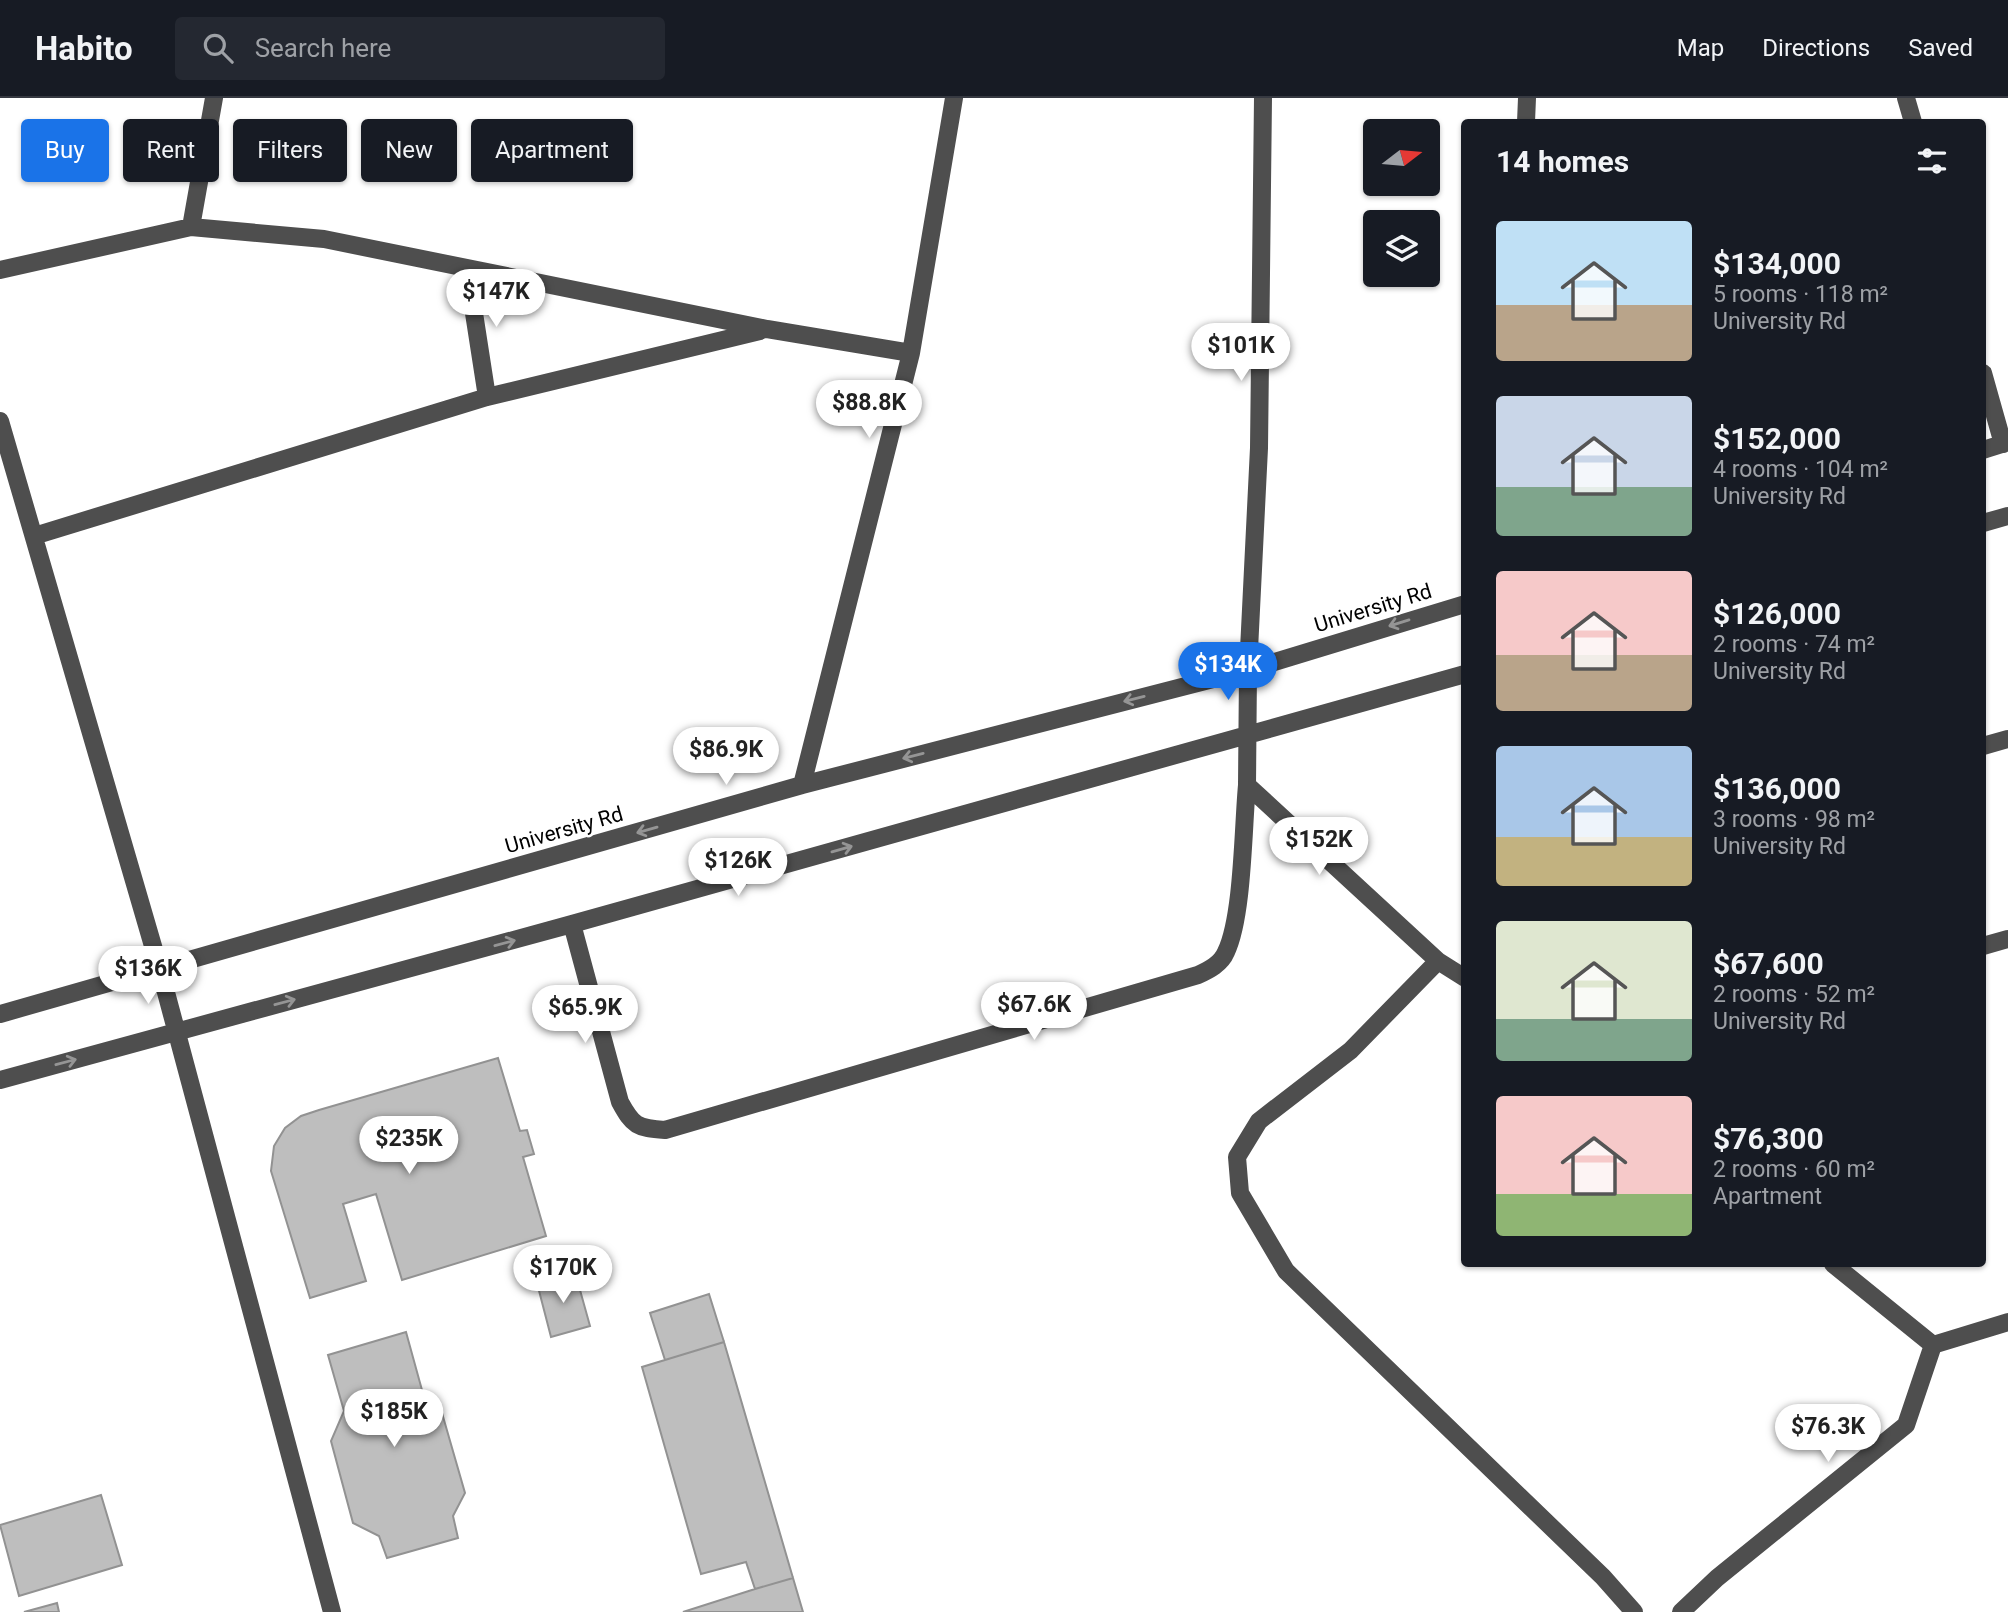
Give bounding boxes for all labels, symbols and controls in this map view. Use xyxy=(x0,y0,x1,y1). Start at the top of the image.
search box xyxy=(175,17,665,80)
text: Habito xyxy=(35,29,133,68)
icon: search xyxy=(199,29,237,67)
text: Search here xyxy=(255,33,391,63)
text: Map xyxy=(1677,34,1724,62)
text: Directions xyxy=(1762,34,1870,62)
text: Saved xyxy=(1908,34,1973,62)
chip: Buy xyxy=(21,119,109,182)
chip: Rent xyxy=(123,119,219,182)
chip: Filters xyxy=(233,119,347,182)
chip: New xyxy=(361,119,457,182)
chip: Apartment xyxy=(471,119,633,182)
north arrow xyxy=(1363,119,1440,196)
map controls xyxy=(1363,119,1440,287)
icon: filters xyxy=(1913,142,1951,180)
text: 14 homes xyxy=(1496,144,1629,179)
button: layers xyxy=(1363,210,1440,287)
text: $134,000 xyxy=(1713,246,1841,281)
icon: home xyxy=(1552,249,1636,333)
pin: $147K xyxy=(447,270,545,329)
text: $147K xyxy=(462,278,530,305)
text: 5 rooms · 118 m² xyxy=(1713,281,1888,308)
text: University Rd xyxy=(1713,308,1846,335)
pin: $101K xyxy=(1192,324,1290,383)
text: $101K xyxy=(1207,332,1275,359)
pin: $88.8K xyxy=(812,380,926,440)
text: $88.8K xyxy=(832,389,906,416)
text: $152,000 xyxy=(1713,421,1841,456)
icon: home xyxy=(1552,424,1636,508)
text: 4 rooms · 104 m² xyxy=(1713,456,1888,483)
text: University Rd xyxy=(1713,483,1846,510)
street label: University Rd xyxy=(1311,579,1435,637)
text: $126,000 xyxy=(1713,596,1841,631)
icon: home xyxy=(1552,599,1636,683)
one-way arrow xyxy=(1389,618,1411,631)
text: 2 rooms · 74 m² xyxy=(1713,631,1875,658)
pin: $134K xyxy=(1179,642,1277,702)
text: $134K xyxy=(1194,651,1262,678)
text: University Rd xyxy=(1713,658,1846,685)
one-way arrow xyxy=(1123,693,1145,706)
pin: $86.9K xyxy=(669,728,783,787)
text: $86.9K xyxy=(689,736,763,763)
one-way arrow xyxy=(903,750,925,763)
text: $136,000 xyxy=(1713,771,1841,806)
icon: home xyxy=(1552,774,1636,858)
street label: University Rd xyxy=(502,802,626,858)
text: 3 rooms · 98 m² xyxy=(1713,806,1875,833)
pin: $152K xyxy=(1270,818,1368,877)
one-way arrow xyxy=(636,824,658,837)
text: $152K xyxy=(1285,826,1353,853)
text: University Rd xyxy=(1713,833,1846,860)
pin: $126K xyxy=(689,838,787,898)
one-way arrow xyxy=(830,842,853,855)
text: $126K xyxy=(704,847,772,874)
one-way arrow xyxy=(493,936,516,949)
pin: $136K xyxy=(99,946,197,1006)
text: $67,600 xyxy=(1713,946,1824,981)
icon: home xyxy=(1552,949,1636,1033)
text: $136K xyxy=(114,955,182,982)
text: 2 rooms · 52 m² xyxy=(1713,981,1875,1008)
pin: $67.6K xyxy=(977,982,1091,1042)
pin: $65.9K xyxy=(528,986,642,1045)
text: $67.6K xyxy=(997,991,1071,1018)
text: $65.9K xyxy=(548,994,622,1021)
one-way arrow xyxy=(274,995,296,1008)
text: University Rd xyxy=(1713,1008,1846,1035)
one-way arrow xyxy=(54,1055,77,1068)
pin: $235K xyxy=(360,1116,458,1176)
text: $76,300 xyxy=(1713,1121,1824,1156)
icon: home xyxy=(1552,1124,1636,1208)
text: $235K xyxy=(375,1125,443,1152)
text: 2 rooms · 60 m² xyxy=(1713,1156,1875,1183)
text: Apartment xyxy=(1713,1183,1822,1210)
pin: $170K xyxy=(514,1246,612,1305)
text: $170K xyxy=(529,1254,597,1281)
pin: $185K xyxy=(345,1390,443,1449)
text: $185K xyxy=(360,1398,428,1425)
pin: $76.3K xyxy=(1771,1404,1885,1464)
text: $76.3K xyxy=(1791,1413,1865,1440)

